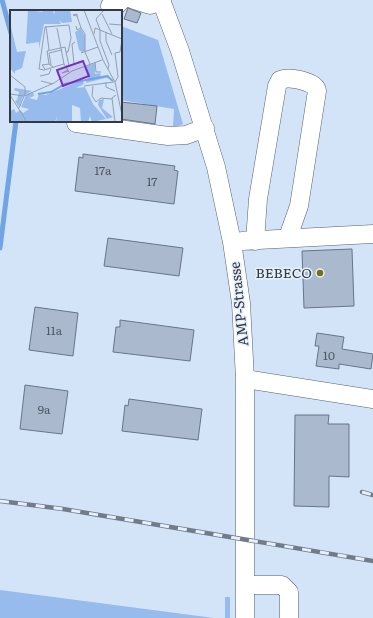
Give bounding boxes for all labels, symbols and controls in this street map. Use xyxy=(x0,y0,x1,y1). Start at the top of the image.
inset map xyxy=(10,10,122,122)
house number: 17a xyxy=(94,161,112,179)
house number: 17 xyxy=(147,172,157,190)
street label: AMP-Strasse xyxy=(224,261,252,347)
place label: BEBECO xyxy=(255,262,312,282)
marker: BEBECO xyxy=(315,268,325,278)
house number: 11a xyxy=(46,321,63,339)
house number: 10 xyxy=(323,346,335,364)
house number: 9a xyxy=(38,400,51,418)

